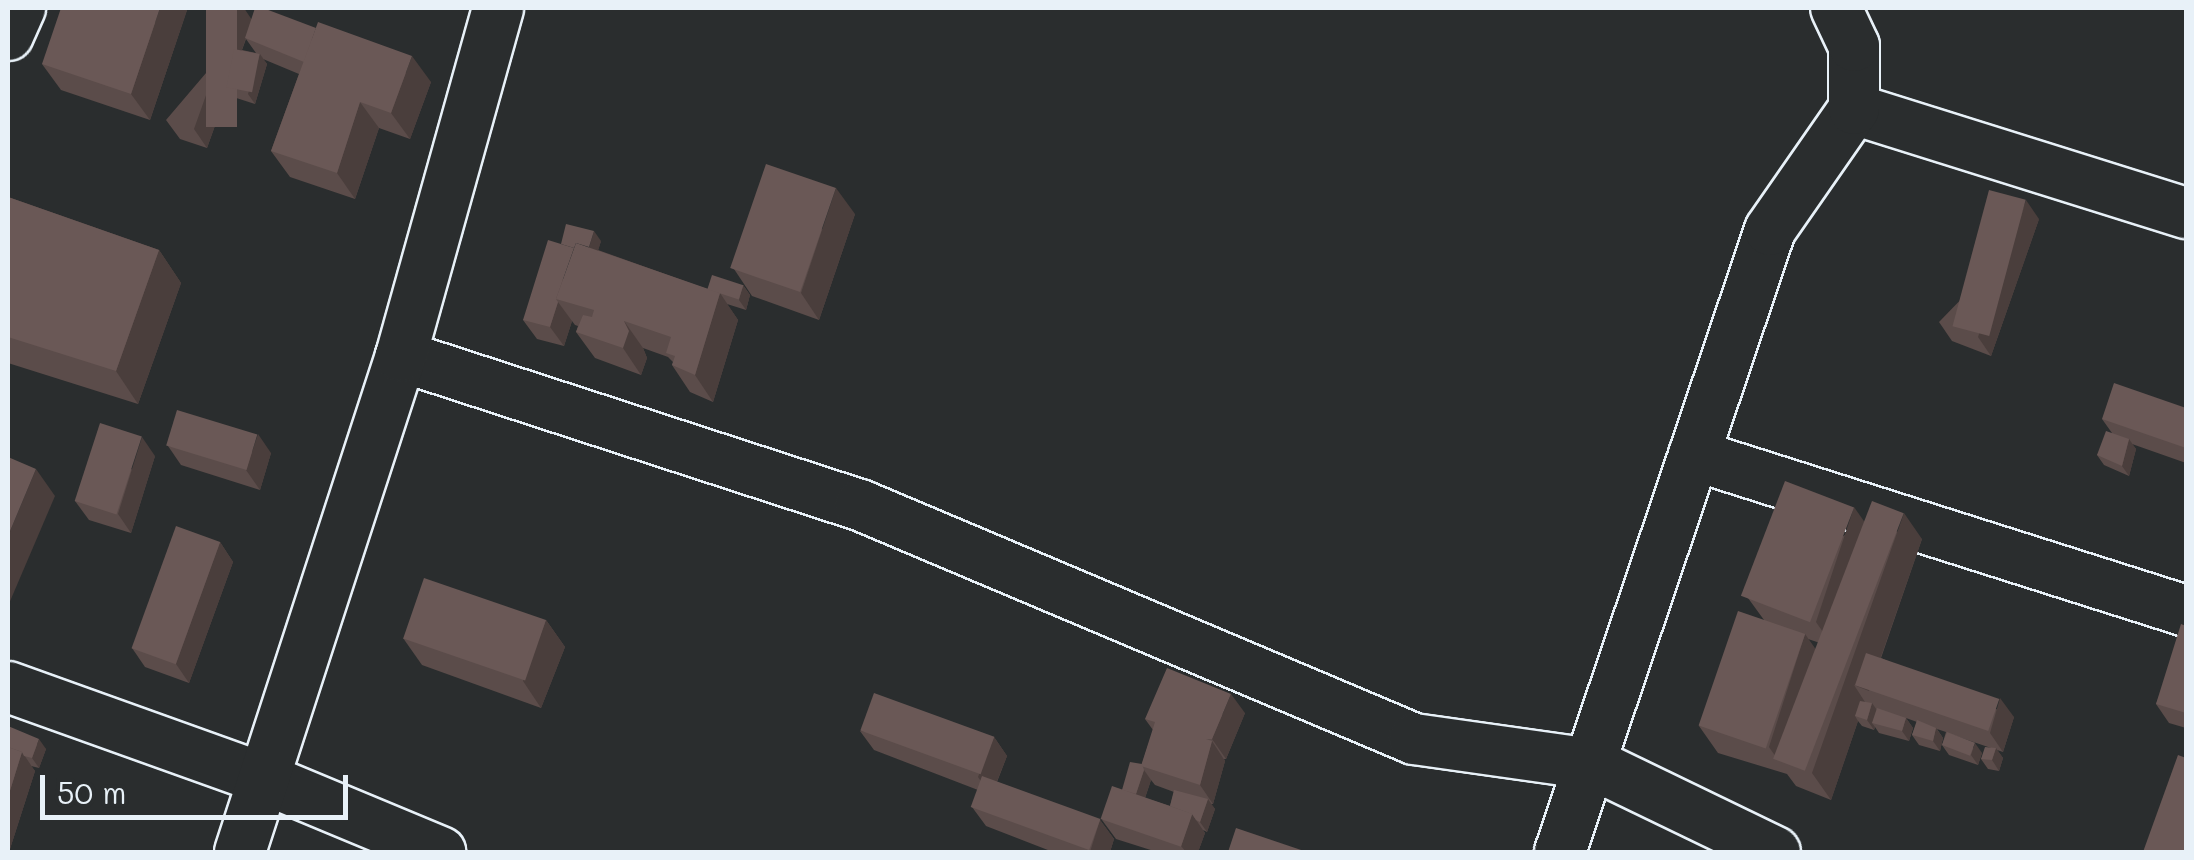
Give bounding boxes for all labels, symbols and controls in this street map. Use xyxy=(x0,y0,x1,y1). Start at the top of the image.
scale bar xyxy=(45,755,352,817)
text: 50 m xyxy=(57,772,127,812)

